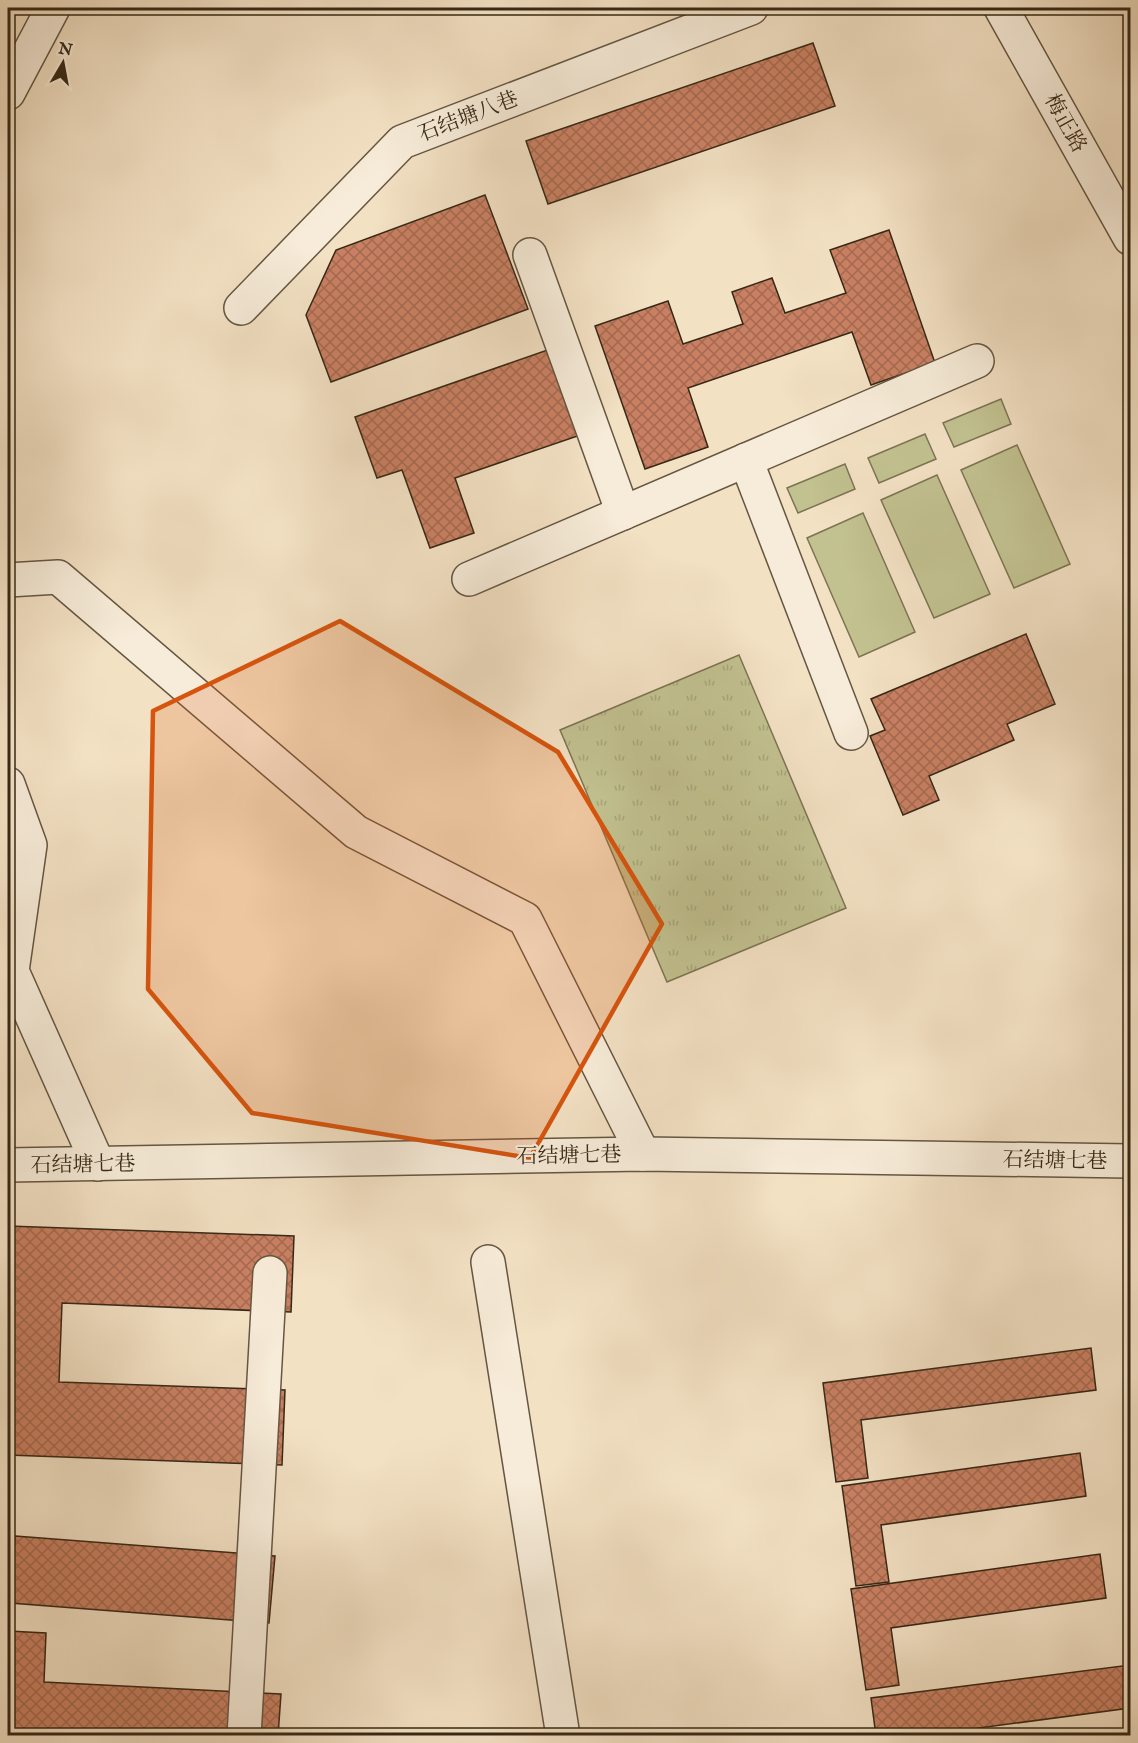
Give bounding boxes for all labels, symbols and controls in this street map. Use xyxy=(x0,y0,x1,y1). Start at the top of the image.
north arrow xyxy=(33,33,93,93)
text: N xyxy=(56,39,74,61)
street label: 石结塘八巷 xyxy=(415,86,522,149)
street label: 梅正路 xyxy=(1038,90,1092,158)
street label: 石结塘七巷 xyxy=(516,1142,622,1171)
street label: 石结塘七巷 xyxy=(1002,1147,1108,1176)
street label: 石结塘七巷 xyxy=(30,1151,136,1180)

